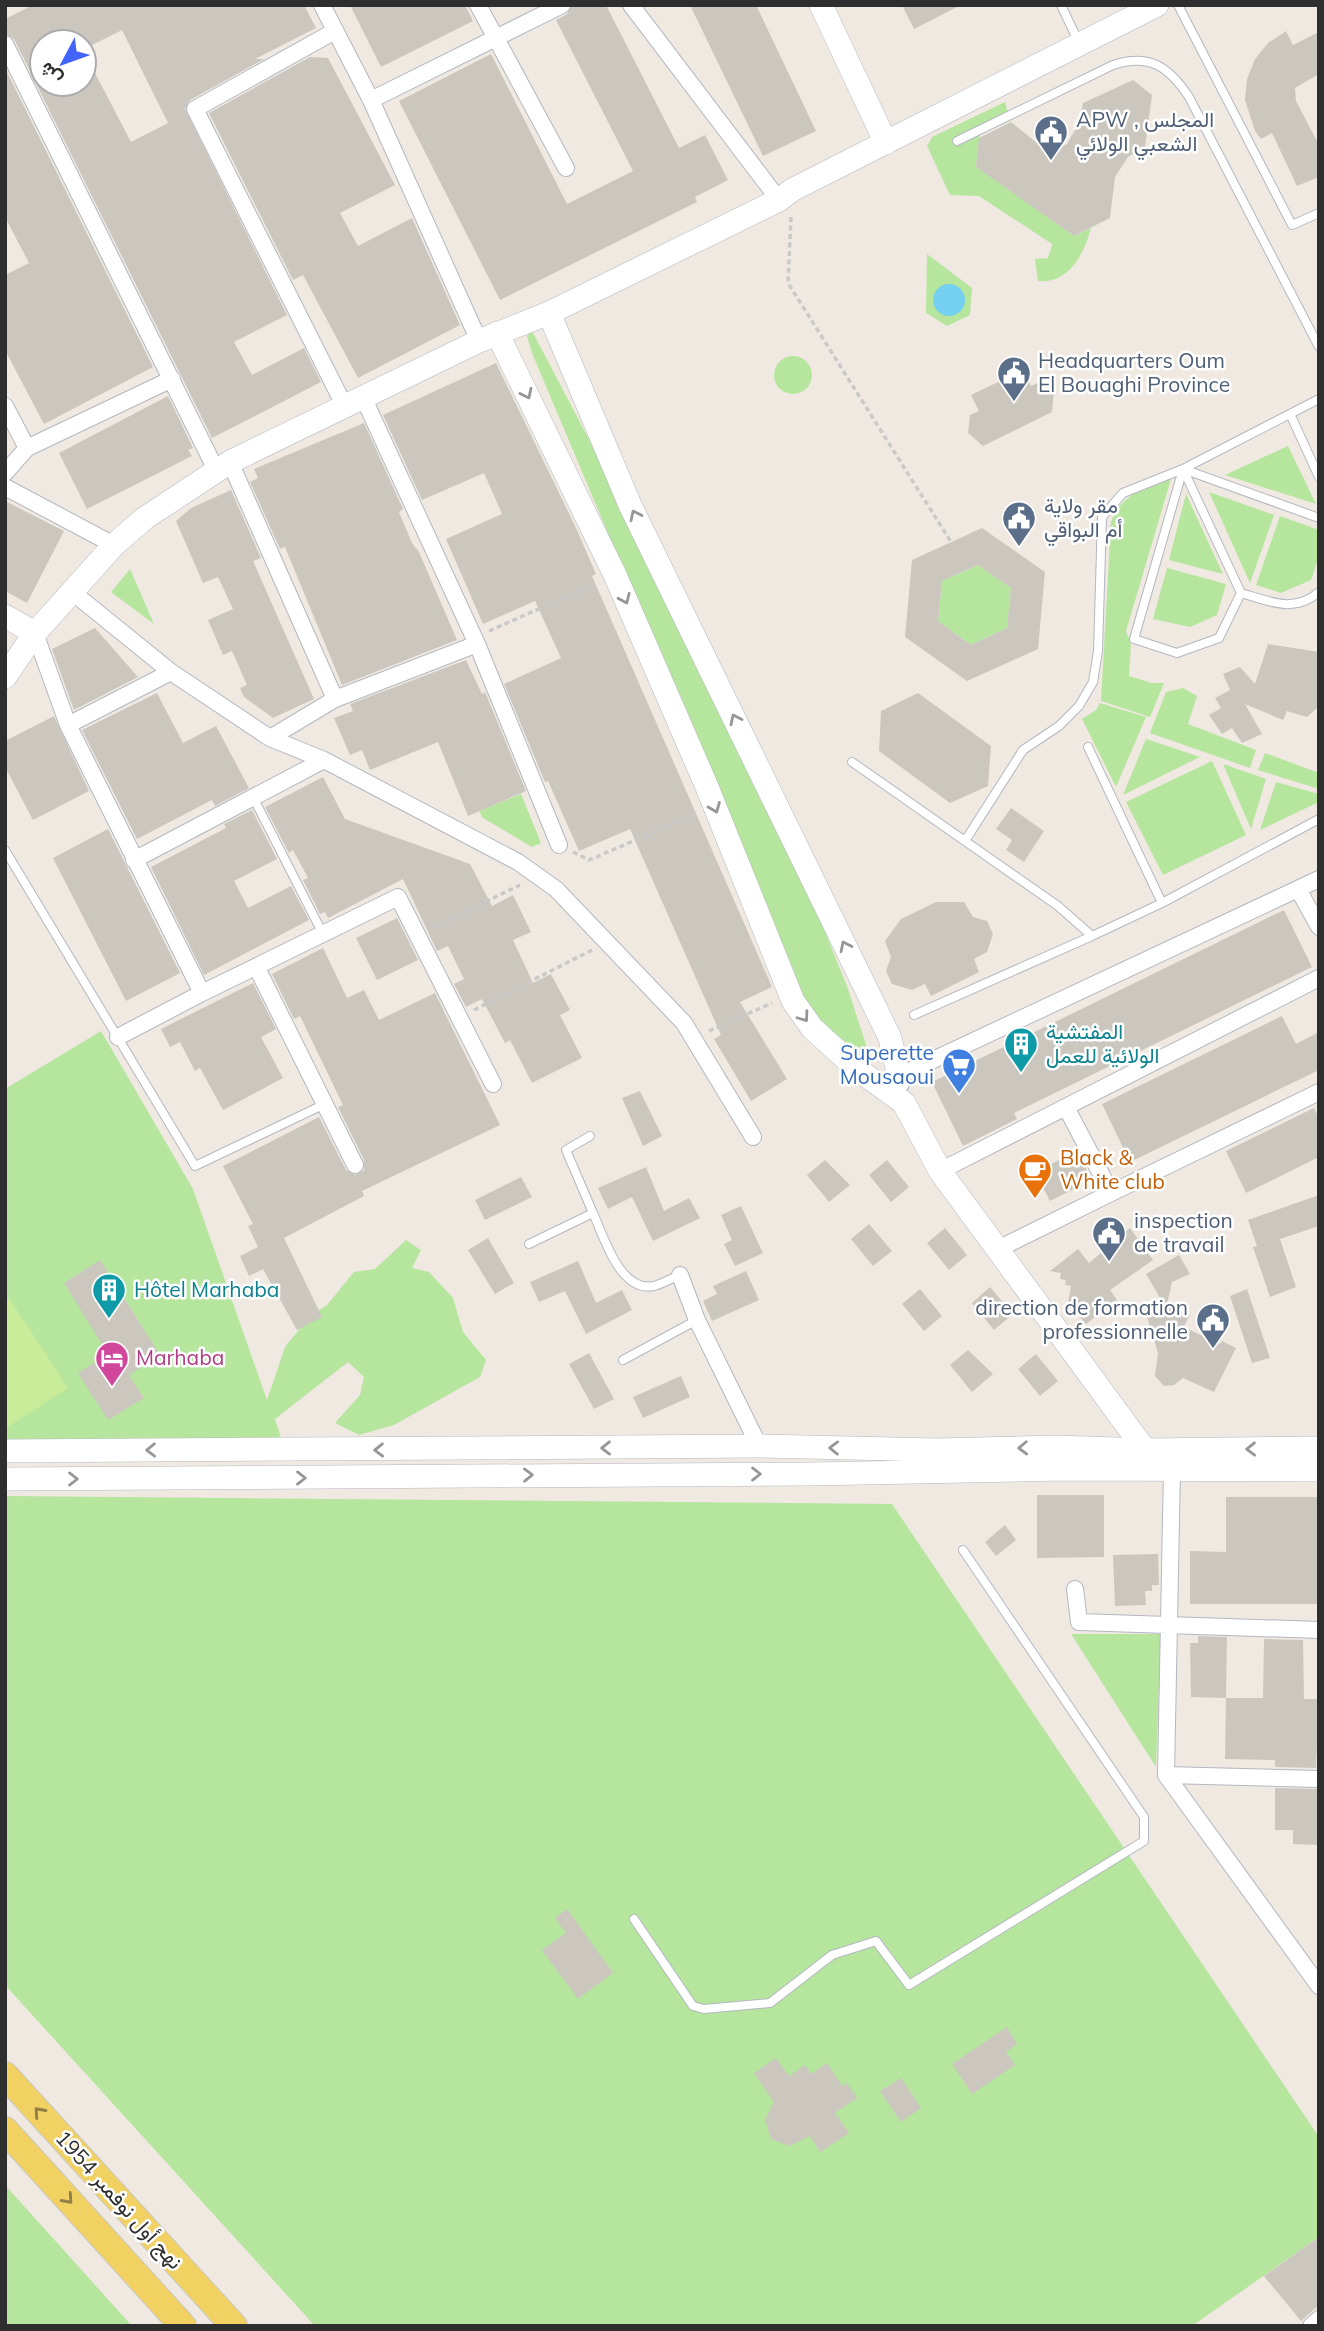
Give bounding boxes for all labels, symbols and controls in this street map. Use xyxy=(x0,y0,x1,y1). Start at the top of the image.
north arrow xyxy=(28,28,98,98)
text: ش xyxy=(34,58,67,91)
place label: APW , المجلس الشعبي الولائي xyxy=(1076,106,1214,161)
public building icon: APW , المجلس الشعبي الولائي xyxy=(1032,113,1070,162)
place label: Headquarters Oum El Bouaghi Province xyxy=(1038,347,1230,397)
public building icon: Headquarters Oum El Bouaghi Province xyxy=(995,354,1033,403)
one-way arrow xyxy=(518,387,532,399)
place label: مقر ولاية أم البواقي xyxy=(1044,492,1123,547)
public building icon: مقر ولاية أم البواقي xyxy=(1000,499,1038,548)
one-way arrow xyxy=(629,510,643,522)
one-way arrow xyxy=(617,592,631,605)
one-way arrow xyxy=(730,714,744,726)
one-way arrow xyxy=(707,802,721,814)
one-way arrow xyxy=(840,941,854,953)
one-way arrow xyxy=(796,1009,808,1022)
place label: المفتشية الولائية للعمل xyxy=(1046,1018,1159,1069)
building icon: المفتشية الولائية للعمل xyxy=(1002,1025,1040,1074)
place label: Superette Mousaoui xyxy=(840,1039,934,1089)
supermarket icon: Superette Mousaoui xyxy=(940,1046,978,1095)
place label: Black & White club xyxy=(1060,1144,1165,1194)
cafe icon: Black & White club xyxy=(1016,1151,1054,1200)
place label: inspection de travail xyxy=(1134,1207,1233,1257)
public building icon: inspection de travail xyxy=(1090,1214,1128,1263)
building icon: Hôtel Marhaba xyxy=(90,1271,128,1320)
place label: Hôtel Marhaba xyxy=(134,1276,279,1302)
place label: direction de formation professionnelle xyxy=(975,1294,1188,1344)
public building icon: direction de formation professionnelle xyxy=(1194,1301,1232,1350)
hotel icon: Marhaba xyxy=(93,1339,131,1388)
place label: Marhaba xyxy=(136,1344,224,1370)
one-way arrow xyxy=(600,1440,611,1456)
one-way arrow xyxy=(828,1440,839,1455)
one-way arrow xyxy=(1017,1440,1028,1456)
one-way arrow xyxy=(1245,1441,1255,1457)
one-way arrow xyxy=(373,1442,383,1458)
one-way arrow xyxy=(145,1443,156,1458)
one-way arrow xyxy=(751,1466,762,1482)
one-way arrow xyxy=(524,1467,534,1483)
one-way arrow xyxy=(296,1470,307,1486)
one-way arrow xyxy=(69,1471,79,1487)
one-way arrow xyxy=(35,2107,47,2120)
street label: نهج أول نوفمبر 1954 xyxy=(49,2125,189,2275)
one-way arrow xyxy=(59,2191,72,2204)

